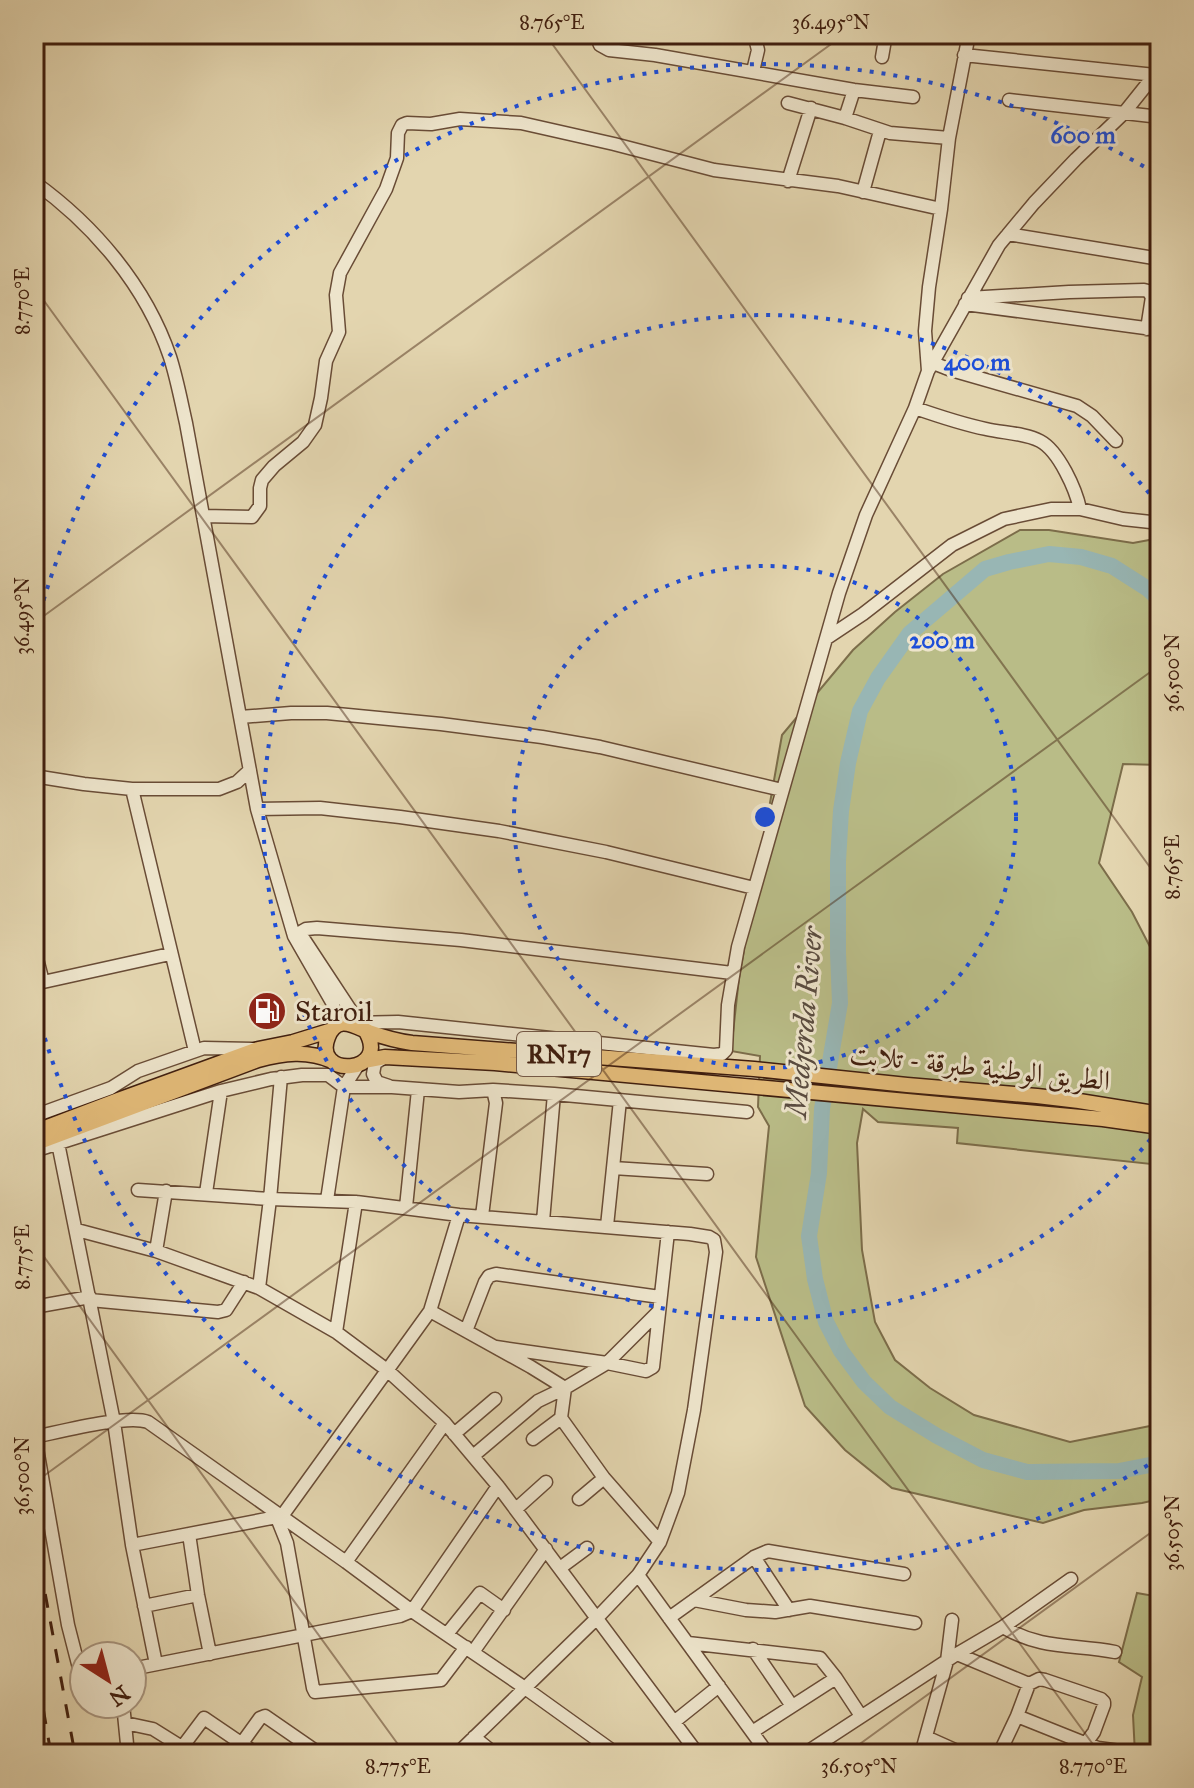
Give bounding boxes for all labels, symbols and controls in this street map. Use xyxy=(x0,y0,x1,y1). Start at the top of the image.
text: 8.765°E xyxy=(519,10,585,34)
text: 36.495°N xyxy=(792,10,870,34)
text: 600 m xyxy=(1050,120,1117,150)
text: 8.770°E xyxy=(10,267,34,335)
text: 400 m xyxy=(944,347,1011,377)
text: 36.495°N xyxy=(10,577,34,655)
text: 200 m xyxy=(909,625,975,655)
text: 36.500°N xyxy=(1160,634,1184,712)
centre of rings xyxy=(751,803,779,831)
text: 8.765°E xyxy=(1160,834,1184,900)
water label: Medjerda River xyxy=(777,924,830,1122)
fuel station icon: Staroil xyxy=(246,990,288,1032)
place label: Staroil xyxy=(295,994,373,1029)
road number: RN17 xyxy=(517,1032,601,1076)
street label: الطريق الوطنية طبرقة - تلابت xyxy=(848,1036,1112,1098)
text: 8.775°E xyxy=(10,1224,34,1290)
text: 36.500°N xyxy=(10,1437,34,1515)
text: 36.505°N xyxy=(1160,1495,1184,1571)
north arrow xyxy=(68,1640,148,1720)
text: N xyxy=(104,1679,135,1712)
text: 8.775°E xyxy=(365,1754,431,1778)
text: 36.505°N xyxy=(821,1754,897,1778)
text: 8.770°E xyxy=(1059,1754,1127,1778)

